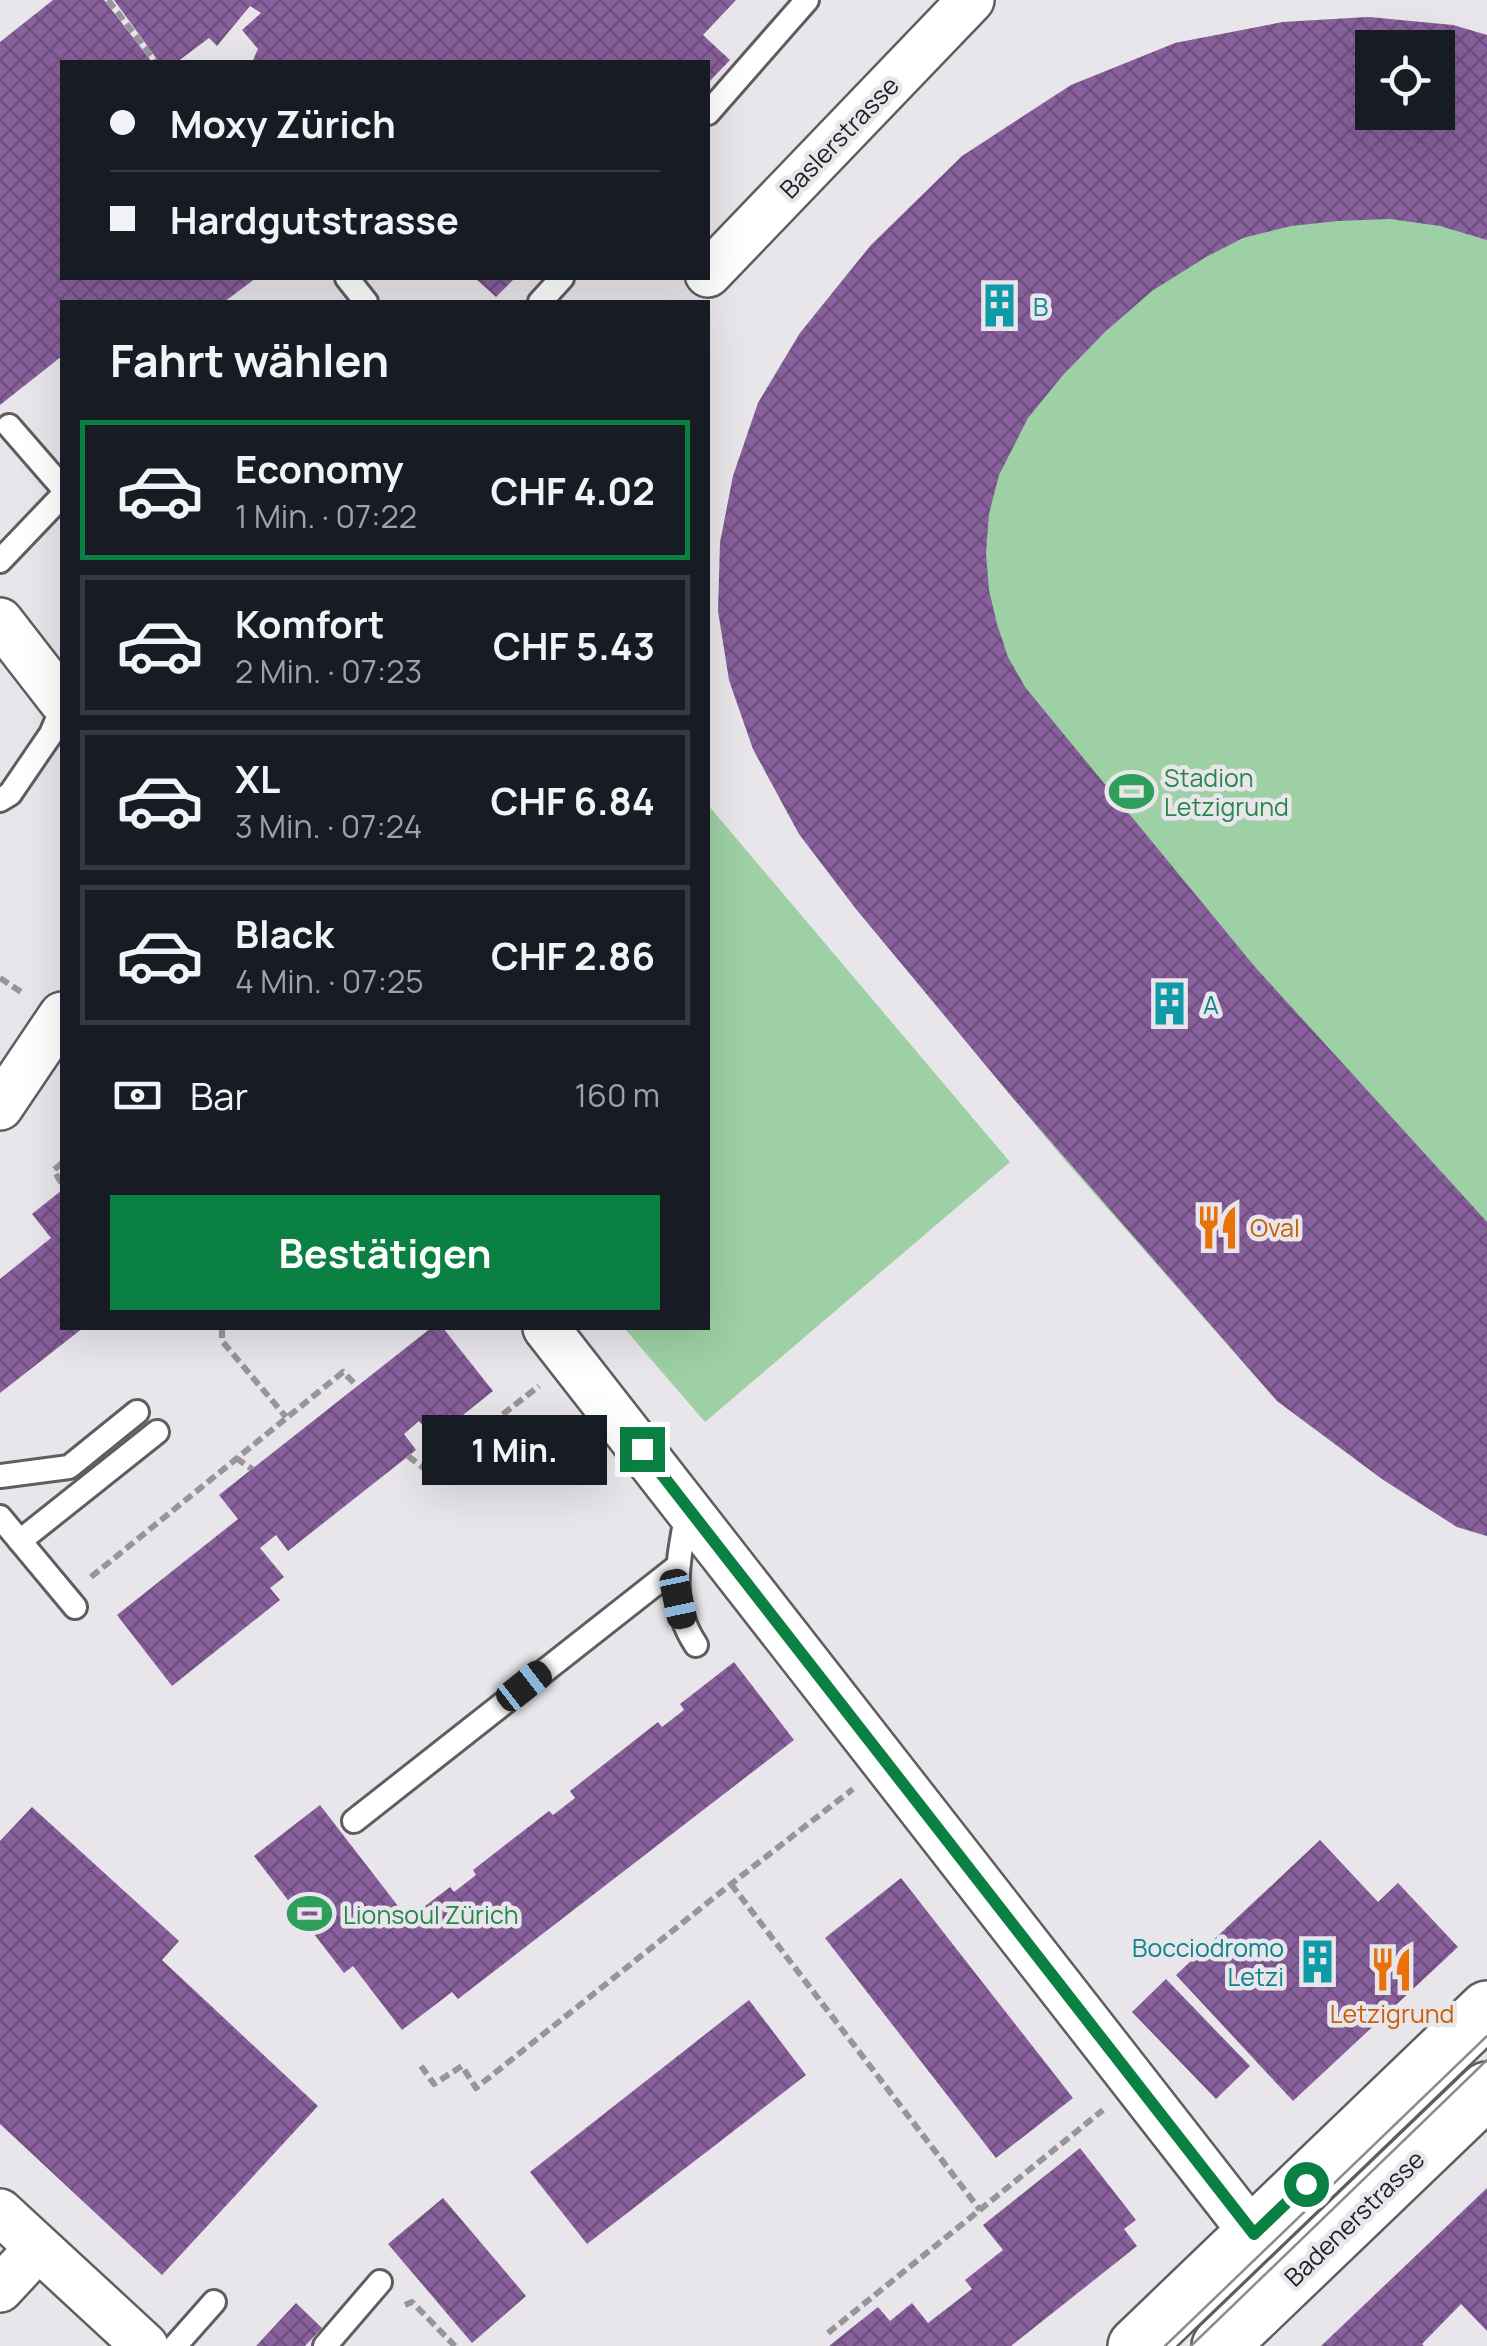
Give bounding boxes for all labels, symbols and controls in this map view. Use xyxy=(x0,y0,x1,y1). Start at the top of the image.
map controls xyxy=(1355,30,1455,130)
button: locate xyxy=(1355,30,1455,130)
street label: Baslerstrasse xyxy=(772,68,906,206)
text: Moxy Zürich xyxy=(170,97,396,149)
text: Hardgutstrasse xyxy=(170,193,459,245)
building icon: B xyxy=(976,282,1024,330)
place label: B xyxy=(1033,289,1048,324)
text: Fahrt wählen xyxy=(110,329,389,391)
text: Economy xyxy=(235,442,404,494)
icon: car xyxy=(115,445,205,535)
text: CHF 4.02 xyxy=(490,464,655,516)
text: 1 Min. · 07:22 xyxy=(235,494,417,538)
text: Komfort xyxy=(235,597,384,649)
icon: car xyxy=(115,600,205,690)
text: CHF 5.43 xyxy=(493,619,655,671)
text: 2 Min. · 07:23 xyxy=(235,649,422,693)
text: XL xyxy=(235,752,280,804)
icon: car xyxy=(115,755,205,845)
place label: Stadion Letzigrund xyxy=(1164,760,1289,824)
sports icon: Stadion Letzigrund xyxy=(1107,767,1155,815)
text: CHF 6.84 xyxy=(490,774,655,826)
text: 3 Min. · 07:24 xyxy=(235,804,422,848)
text: Black xyxy=(235,907,334,959)
icon: car xyxy=(115,910,205,1000)
text: CHF 2.86 xyxy=(491,929,655,981)
text: 4 Min. · 07:25 xyxy=(235,959,424,1003)
building icon: A xyxy=(1146,980,1194,1028)
place label: A xyxy=(1203,987,1219,1022)
icon: cash xyxy=(110,1068,165,1123)
text: Bar xyxy=(190,1069,248,1121)
text: 160 m xyxy=(575,1073,660,1117)
button: Bestätigen xyxy=(110,1195,660,1310)
restaurant icon: Oval xyxy=(1193,1203,1241,1251)
place label: Oval xyxy=(1250,1210,1300,1245)
callout: 1 Min. xyxy=(422,1414,607,1484)
route end xyxy=(620,1427,665,1472)
text: 1 Min. xyxy=(471,1428,558,1472)
car xyxy=(657,1567,699,1631)
car xyxy=(491,1656,557,1716)
sports icon: Lionsoul Zürich xyxy=(286,1890,334,1938)
place label: Lionsoul Zürich xyxy=(343,1897,519,1932)
place label: Bocciodromo Letzi xyxy=(1132,1930,1284,1994)
building icon: Bocciodromo Letzi xyxy=(1293,1937,1341,1985)
restaurant icon: Letzigrund xyxy=(1368,1945,1416,1993)
place label: Letzigrund xyxy=(1330,1996,1454,2031)
street label: Badenerstrasse xyxy=(1276,2142,1432,2294)
route start xyxy=(1284,2162,1329,2207)

